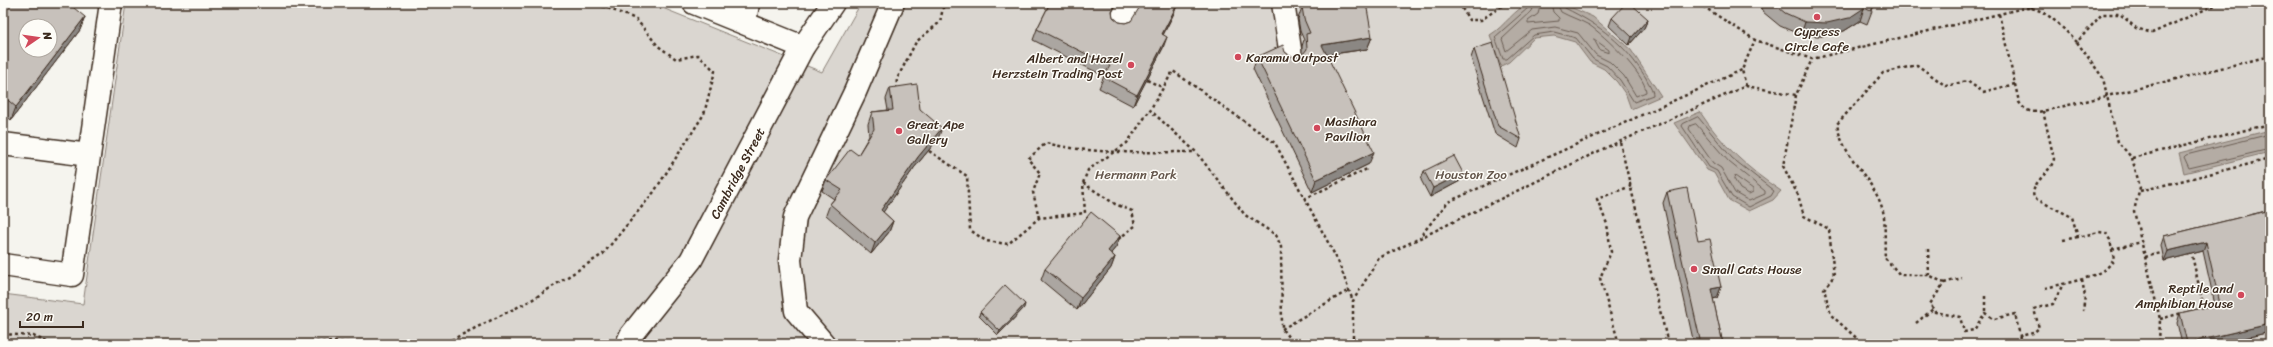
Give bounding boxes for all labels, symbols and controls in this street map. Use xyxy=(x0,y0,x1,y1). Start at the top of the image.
marker: Cypress Circle Cafe xyxy=(1812,12,1822,22)
north arrow xyxy=(18,18,58,58)
place label: Cypress Circle Cafe xyxy=(1785,20,1849,58)
text: N xyxy=(37,29,57,42)
place label: Karamu Outpost xyxy=(1246,46,1339,69)
place label: Albert and Hazel Herzstein Trading Post xyxy=(992,47,1123,85)
marker: Karamu Outpost xyxy=(1233,52,1243,62)
marker: Albert and Hazel Herzstein Trading Post xyxy=(1126,60,1136,70)
place label: Masihara Pavilion xyxy=(1325,110,1377,148)
place label: Great Ape Gallery xyxy=(907,113,964,151)
street label: Cambridge Street xyxy=(704,123,772,223)
marker: Masihara Pavilion xyxy=(1312,123,1322,133)
marker: Great Ape Gallery xyxy=(894,126,904,136)
park label: Hermann Park xyxy=(1095,163,1177,186)
park label: Houston Zoo xyxy=(1435,163,1507,186)
place label: Small Cats House xyxy=(1702,258,1802,281)
marker: Small Cats House xyxy=(1689,264,1699,274)
place label: Reptile and Amphibian House xyxy=(2134,277,2234,315)
marker: Reptile and Amphibian House xyxy=(2236,290,2246,300)
scale bar xyxy=(20,303,83,329)
text: 20 m xyxy=(26,306,53,328)

